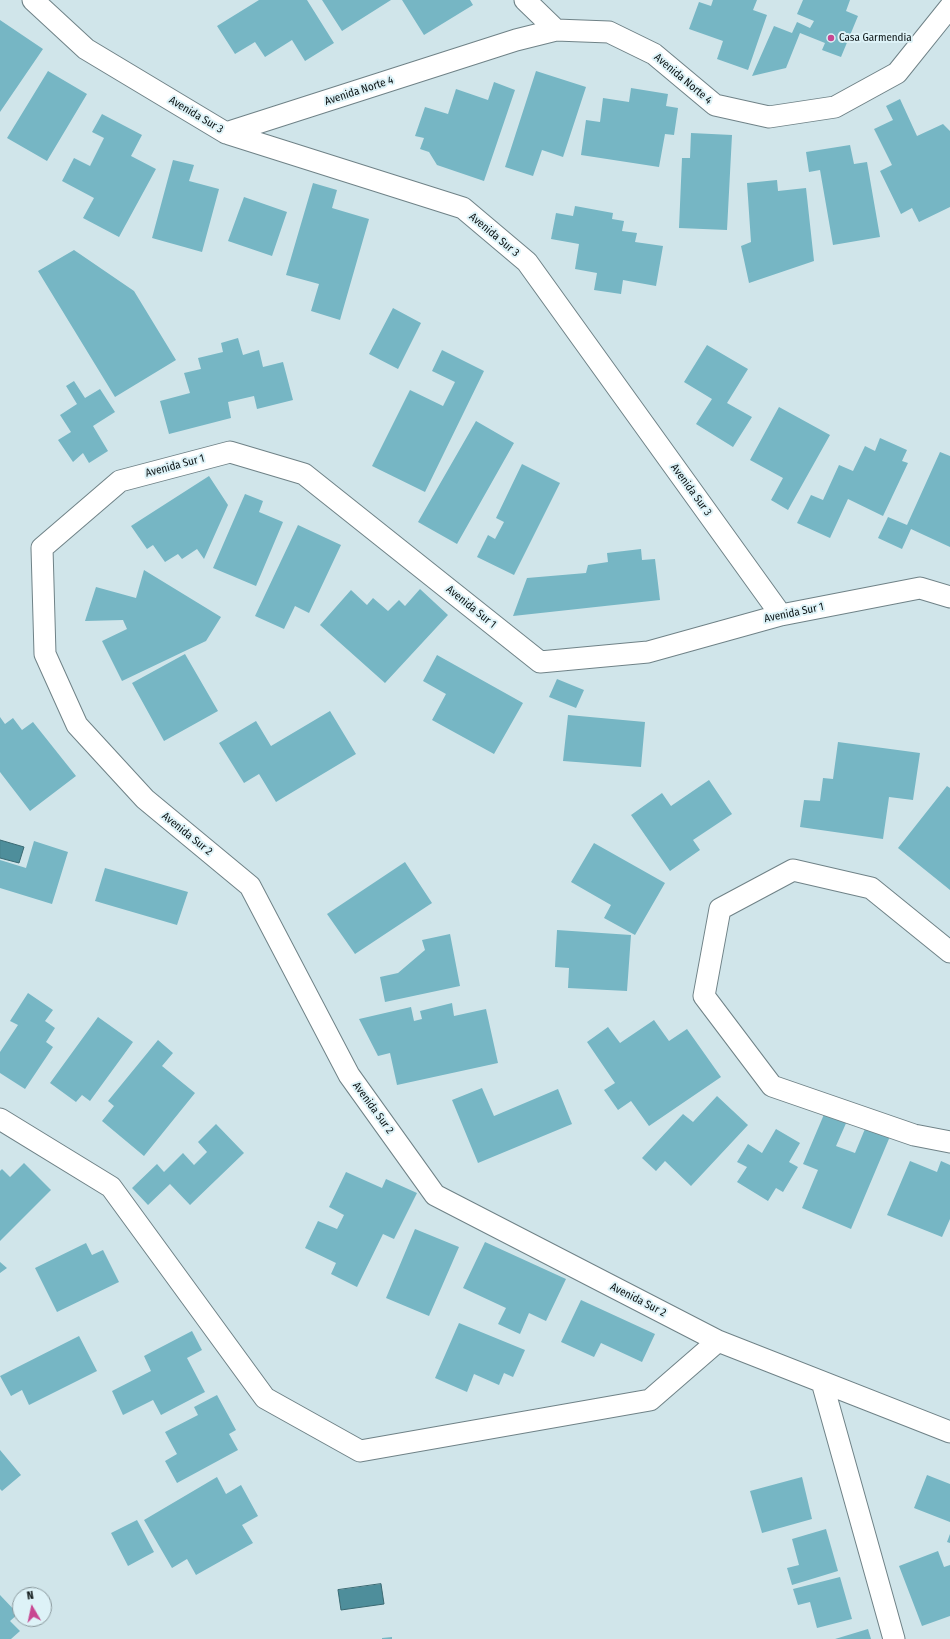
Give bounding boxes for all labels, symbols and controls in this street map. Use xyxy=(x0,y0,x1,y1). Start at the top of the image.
place label: Casa Garmendia xyxy=(839,31,912,45)
marker: Casa Garmendia xyxy=(826,33,836,43)
street label: Avenida Norte 4 xyxy=(651,51,715,107)
street label: Avenida Norte 4 xyxy=(323,74,395,108)
street label: Avenida Sur 3 xyxy=(166,94,226,136)
street label: Avenida Sur 3 xyxy=(466,210,522,260)
street label: Avenida Sur 1 xyxy=(144,452,206,480)
street label: Avenida Sur 3 xyxy=(668,461,714,519)
street label: Avenida Sur 1 xyxy=(443,583,499,631)
street label: Avenida Sur 1 xyxy=(763,600,825,626)
street label: Avenida Sur 2 xyxy=(159,810,215,858)
street label: Avenida Sur 2 xyxy=(350,1079,396,1137)
street label: Avenida Sur 2 xyxy=(608,1280,668,1320)
north arrow xyxy=(12,1587,52,1627)
text: N xyxy=(26,1589,34,1603)

